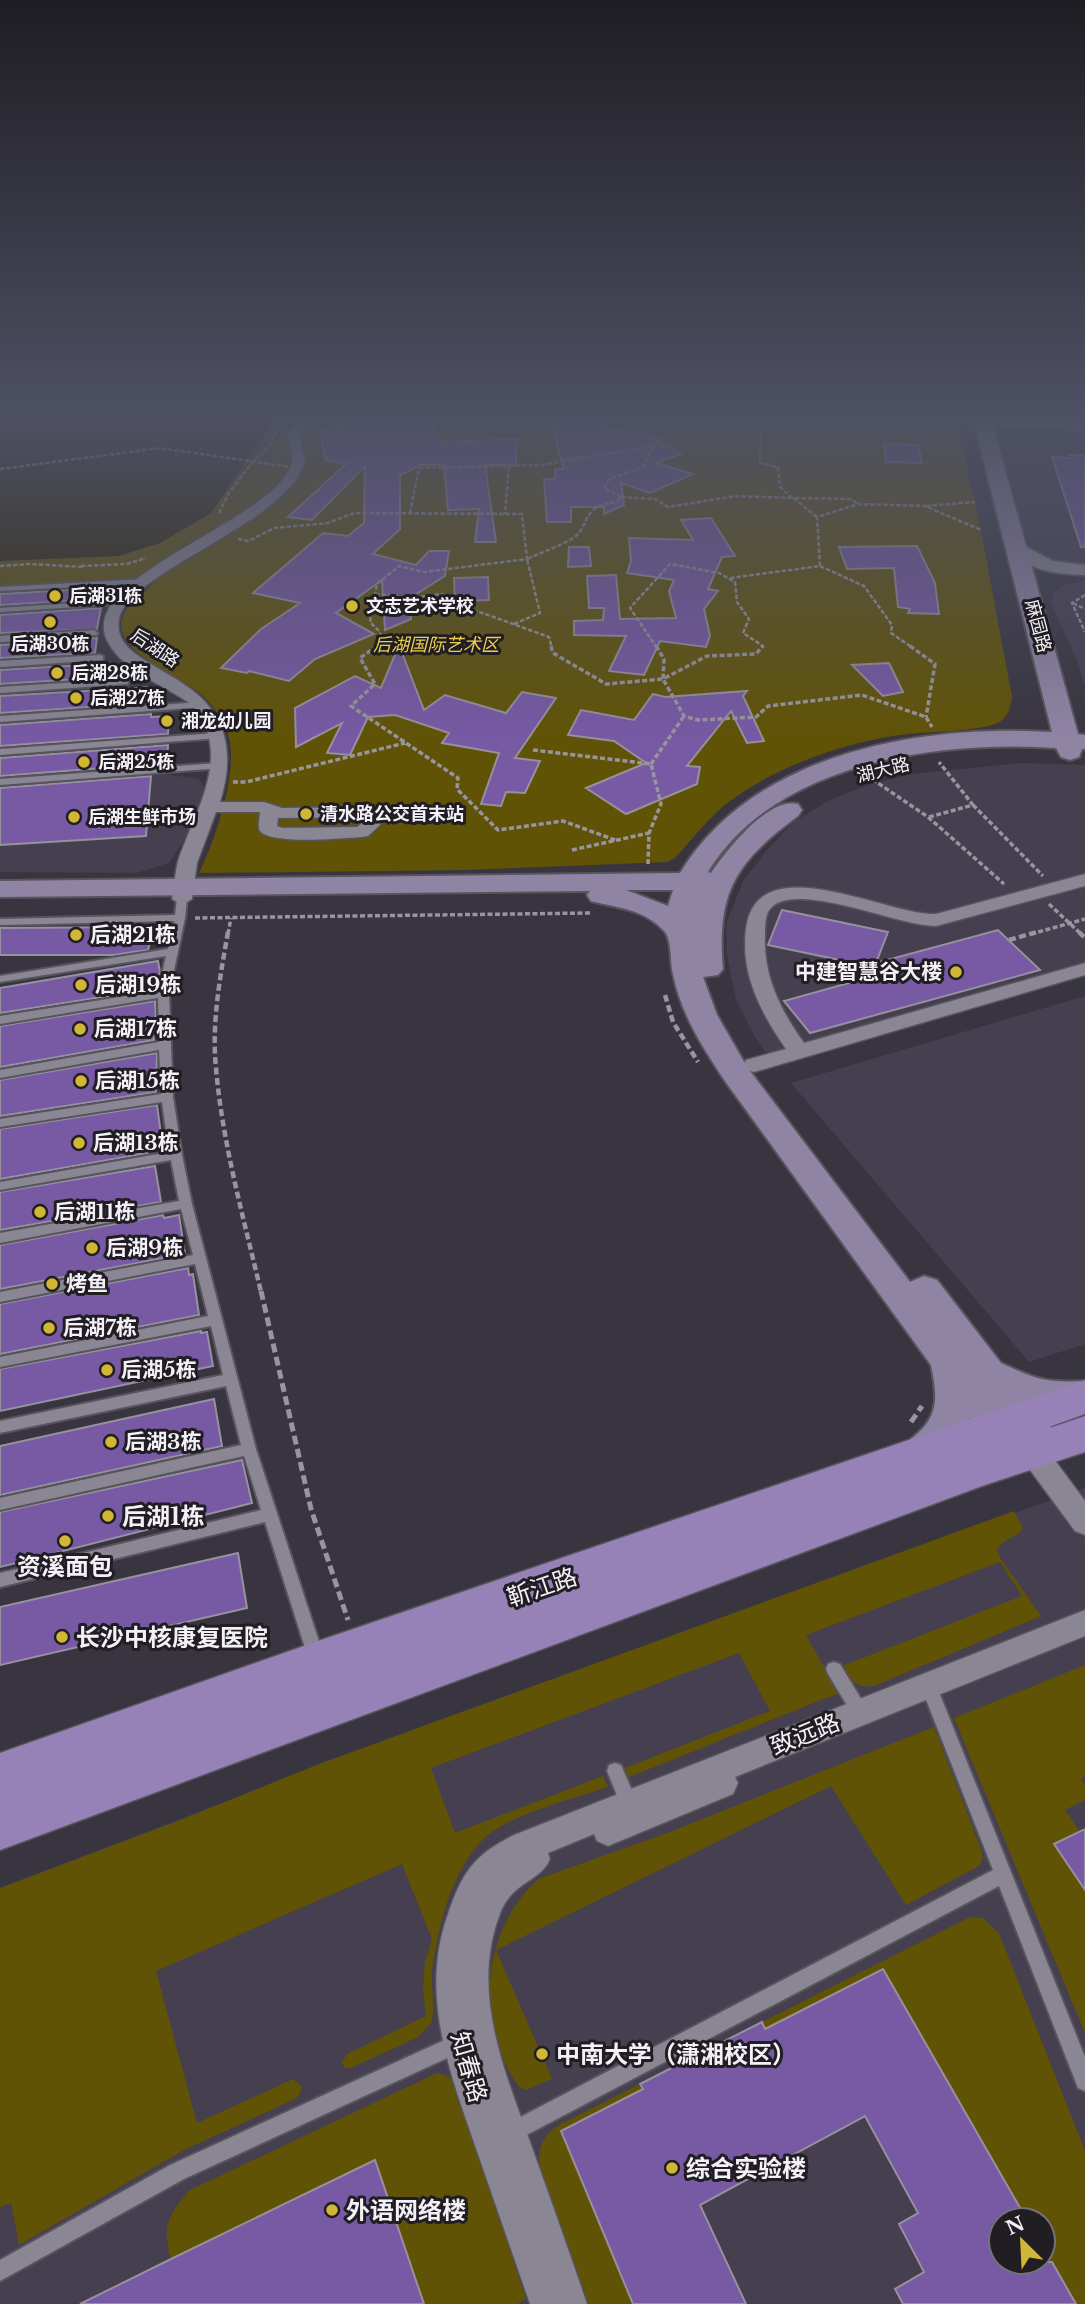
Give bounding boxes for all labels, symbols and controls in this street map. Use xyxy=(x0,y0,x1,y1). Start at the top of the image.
place label: 后湖31栋 xyxy=(69,585,142,607)
marker: 后湖31栋 xyxy=(47,588,63,604)
place label: 文志艺术学校 xyxy=(366,595,474,617)
street label: 麻园路 xyxy=(1020,597,1056,655)
marker: 文志艺术学校 xyxy=(344,598,360,614)
marker: 后湖30栋 xyxy=(42,614,58,630)
street label: 后湖路 xyxy=(126,624,184,672)
place label: 后湖30栋 xyxy=(10,633,90,655)
park label: 后湖国际艺术区 xyxy=(373,634,502,656)
place label: 后湖28栋 xyxy=(71,662,148,684)
marker: 后湖28栋 xyxy=(49,665,65,681)
place label: 后湖27栋 xyxy=(90,687,165,709)
marker: 后湖27栋 xyxy=(68,690,84,706)
place label: 湘龙幼儿园 xyxy=(181,710,271,732)
marker: 湘龙幼儿园 xyxy=(159,713,175,729)
place label: 后湖25栋 xyxy=(98,751,174,773)
street label: 湖大路 xyxy=(854,753,912,787)
marker: 后湖25栋 xyxy=(76,754,92,770)
place label: 清水路公交首末站 xyxy=(320,803,464,825)
place label: 后湖生鲜市场 xyxy=(88,806,196,828)
marker: 清水路公交首末站 xyxy=(298,806,314,822)
marker: 后湖生鲜市场 xyxy=(66,809,82,825)
place label: 后湖21栋 xyxy=(90,922,176,948)
marker: 后湖21栋 xyxy=(68,927,84,943)
place label: 中建智慧谷大楼 xyxy=(795,959,942,985)
marker: 中建智慧谷大楼 xyxy=(948,964,964,980)
place label: 后湖19栋 xyxy=(95,972,181,998)
marker: 后湖19栋 xyxy=(73,977,89,993)
place label: 后湖17栋 xyxy=(94,1016,177,1042)
marker: 后湖17栋 xyxy=(72,1021,88,1037)
place label: 后湖15栋 xyxy=(95,1068,180,1094)
marker: 后湖15栋 xyxy=(73,1073,89,1089)
place label: 后湖13栋 xyxy=(93,1130,179,1156)
marker: 后湖13栋 xyxy=(71,1135,87,1151)
place label: 后湖11栋 xyxy=(54,1199,135,1225)
marker: 后湖11栋 xyxy=(32,1204,48,1220)
place label: 后湖9栋 xyxy=(106,1235,183,1261)
marker: 后湖9栋 xyxy=(84,1240,100,1256)
place label: 烤鱼 xyxy=(66,1271,108,1297)
marker: 烤鱼 xyxy=(44,1276,60,1292)
place label: 后湖7栋 xyxy=(63,1315,137,1341)
marker: 后湖7栋 xyxy=(41,1320,57,1336)
place label: 后湖5栋 xyxy=(121,1357,197,1383)
marker: 后湖5栋 xyxy=(99,1362,115,1378)
place label: 后湖3栋 xyxy=(125,1429,201,1455)
marker: 后湖3栋 xyxy=(103,1434,119,1450)
place label: 后湖1栋 xyxy=(122,1502,204,1531)
marker: 后湖1栋 xyxy=(100,1508,116,1524)
marker: 资溪面包 xyxy=(57,1533,73,1549)
place label: 资溪面包 xyxy=(17,1552,113,1581)
street label: 靳江路 xyxy=(503,1562,581,1612)
place label: 长沙中核康复医院 xyxy=(76,1623,268,1652)
marker: 长沙中核康复医院 xyxy=(54,1629,70,1645)
street label: 致远路 xyxy=(766,1707,844,1761)
street label: 知春路 xyxy=(445,2028,493,2106)
place label: 中南大学（潇湘校区） xyxy=(556,2040,796,2069)
marker: 中南大学（潇湘校区） xyxy=(534,2046,550,2062)
place label: 综合实验楼 xyxy=(686,2154,806,2183)
marker: 综合实验楼 xyxy=(664,2160,680,2176)
place label: 外语网络楼 xyxy=(346,2196,466,2225)
marker: 外语网络楼 xyxy=(324,2202,340,2218)
north arrow xyxy=(987,2206,1057,2276)
text: N xyxy=(1002,2212,1028,2240)

